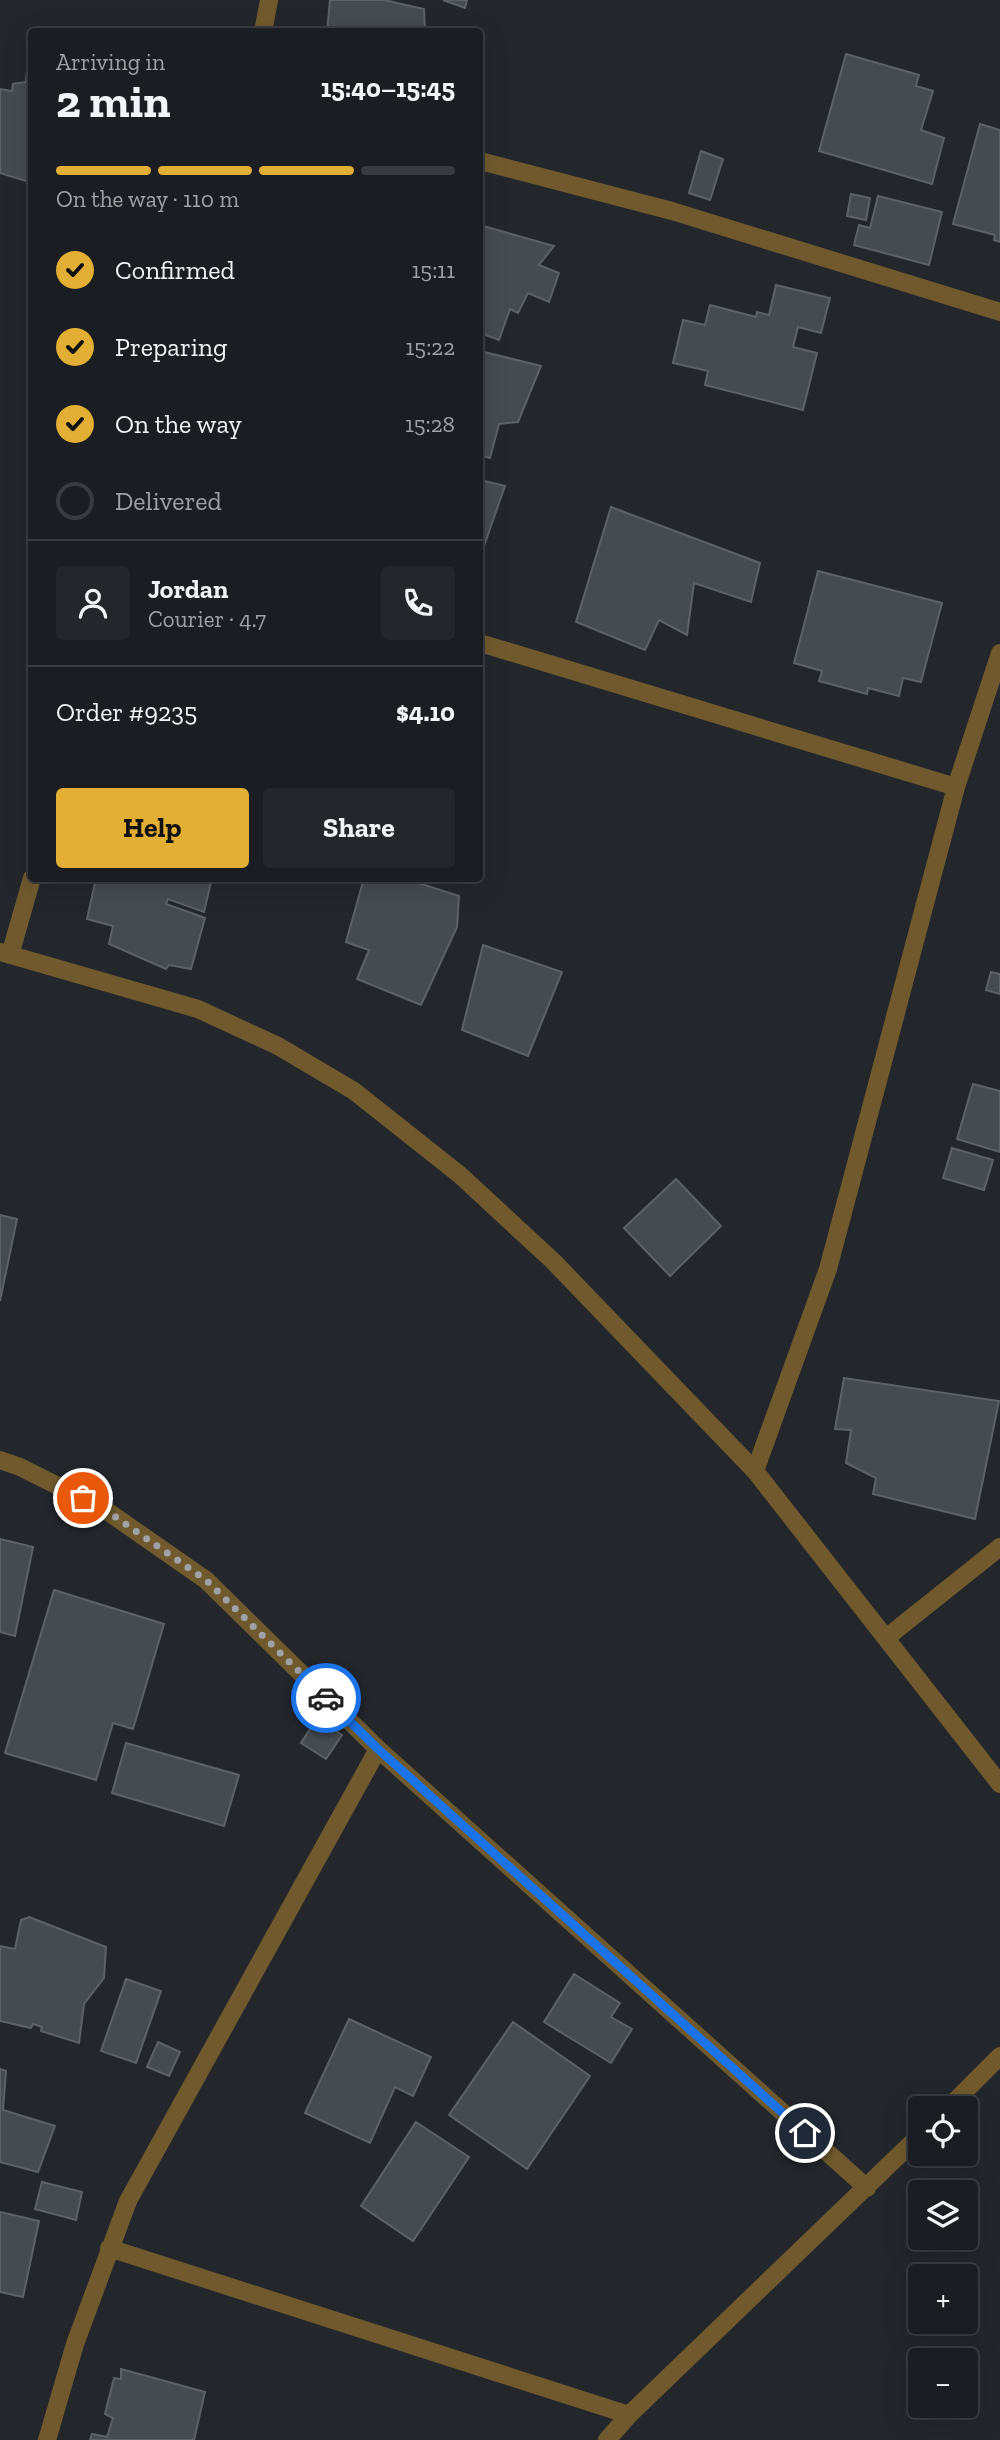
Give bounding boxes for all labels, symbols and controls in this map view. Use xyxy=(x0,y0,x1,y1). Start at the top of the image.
text: Arriving in xyxy=(56,48,165,76)
text: 15:40–15:45 xyxy=(321,72,455,104)
text: 2 min xyxy=(56,74,171,129)
text: On the way · 110 m xyxy=(56,185,239,213)
icon: check xyxy=(56,251,94,289)
text: Confirmed xyxy=(115,254,235,286)
text: 15:11 xyxy=(412,256,455,284)
icon: check xyxy=(56,328,94,366)
text: Preparing xyxy=(115,331,227,363)
text: 15:22 xyxy=(406,333,455,361)
icon: check xyxy=(56,405,94,443)
text: On the way xyxy=(115,408,242,440)
text: 15:28 xyxy=(405,410,455,438)
text: Delivered xyxy=(115,485,222,517)
button: person xyxy=(56,566,130,640)
button: phone xyxy=(381,566,455,640)
text: Jordan xyxy=(148,573,228,605)
text: Courier · 4.7 xyxy=(148,605,266,633)
text: Order #9235 xyxy=(56,696,197,728)
text: $4.10 xyxy=(396,696,455,728)
button: Help xyxy=(56,788,249,868)
button: Share xyxy=(263,788,455,868)
pin xyxy=(53,1468,113,1528)
icon: bag xyxy=(64,1479,102,1517)
courier xyxy=(291,1663,361,1733)
icon: car xyxy=(307,1679,345,1717)
map controls xyxy=(908,2096,978,2418)
button: locate xyxy=(908,2096,978,2166)
pin xyxy=(775,2103,835,2163)
icon: home xyxy=(786,2114,824,2152)
button: layers xyxy=(908,2180,978,2250)
button: + xyxy=(908,2264,978,2334)
button: − xyxy=(908,2348,978,2418)

